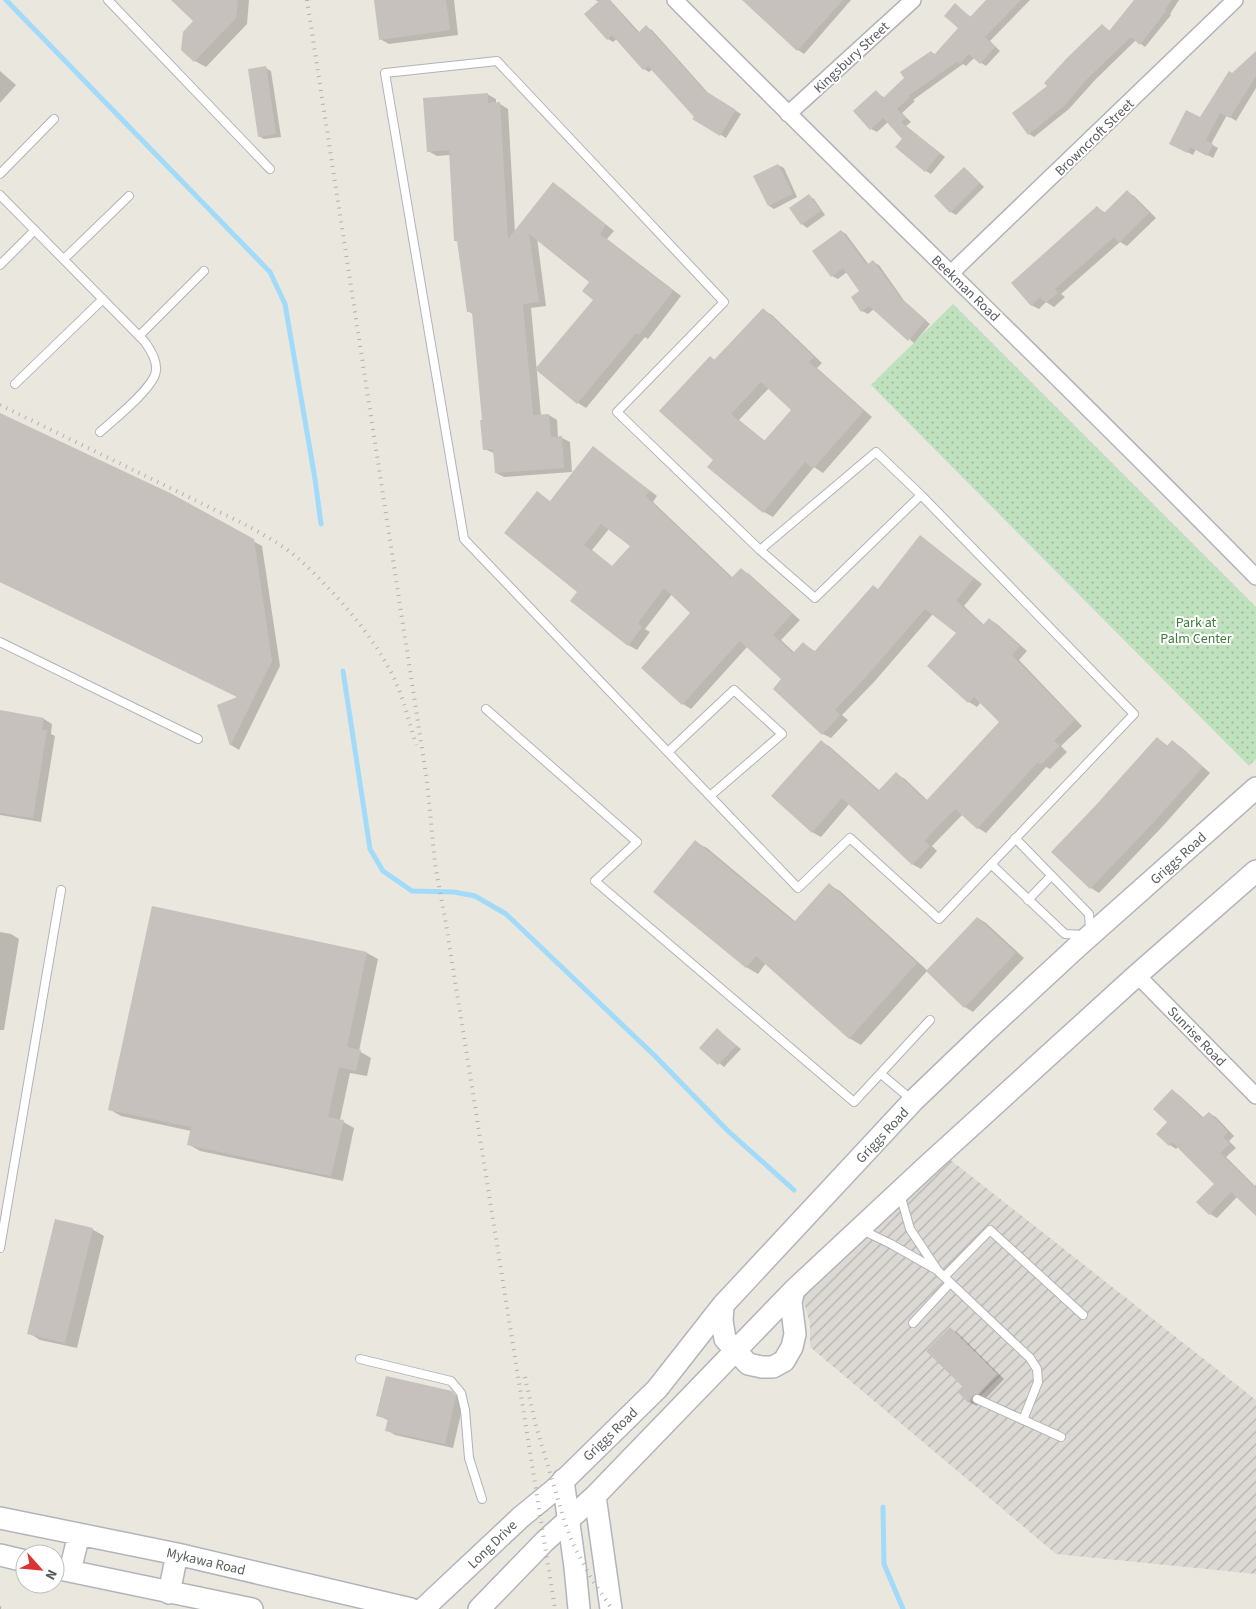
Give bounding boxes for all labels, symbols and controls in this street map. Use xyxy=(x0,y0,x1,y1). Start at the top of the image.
street label: Kingsbury Street xyxy=(809,17,894,98)
street label: Browncroft Street xyxy=(1051,95,1139,181)
street label: Beekman Road xyxy=(927,251,1004,327)
park label: Park at Palm Center xyxy=(1160,613,1232,649)
street label: Griggs Road xyxy=(1146,828,1211,890)
street label: Sunrise Road xyxy=(1162,1002,1230,1071)
street label: Griggs Road xyxy=(852,1103,914,1168)
street label: Griggs Road xyxy=(579,1403,643,1466)
street label: Long Drive xyxy=(463,1516,522,1573)
street label: Mykawa Road xyxy=(164,1543,247,1581)
north arrow xyxy=(15,1544,65,1594)
text: N xyxy=(40,1566,62,1583)

